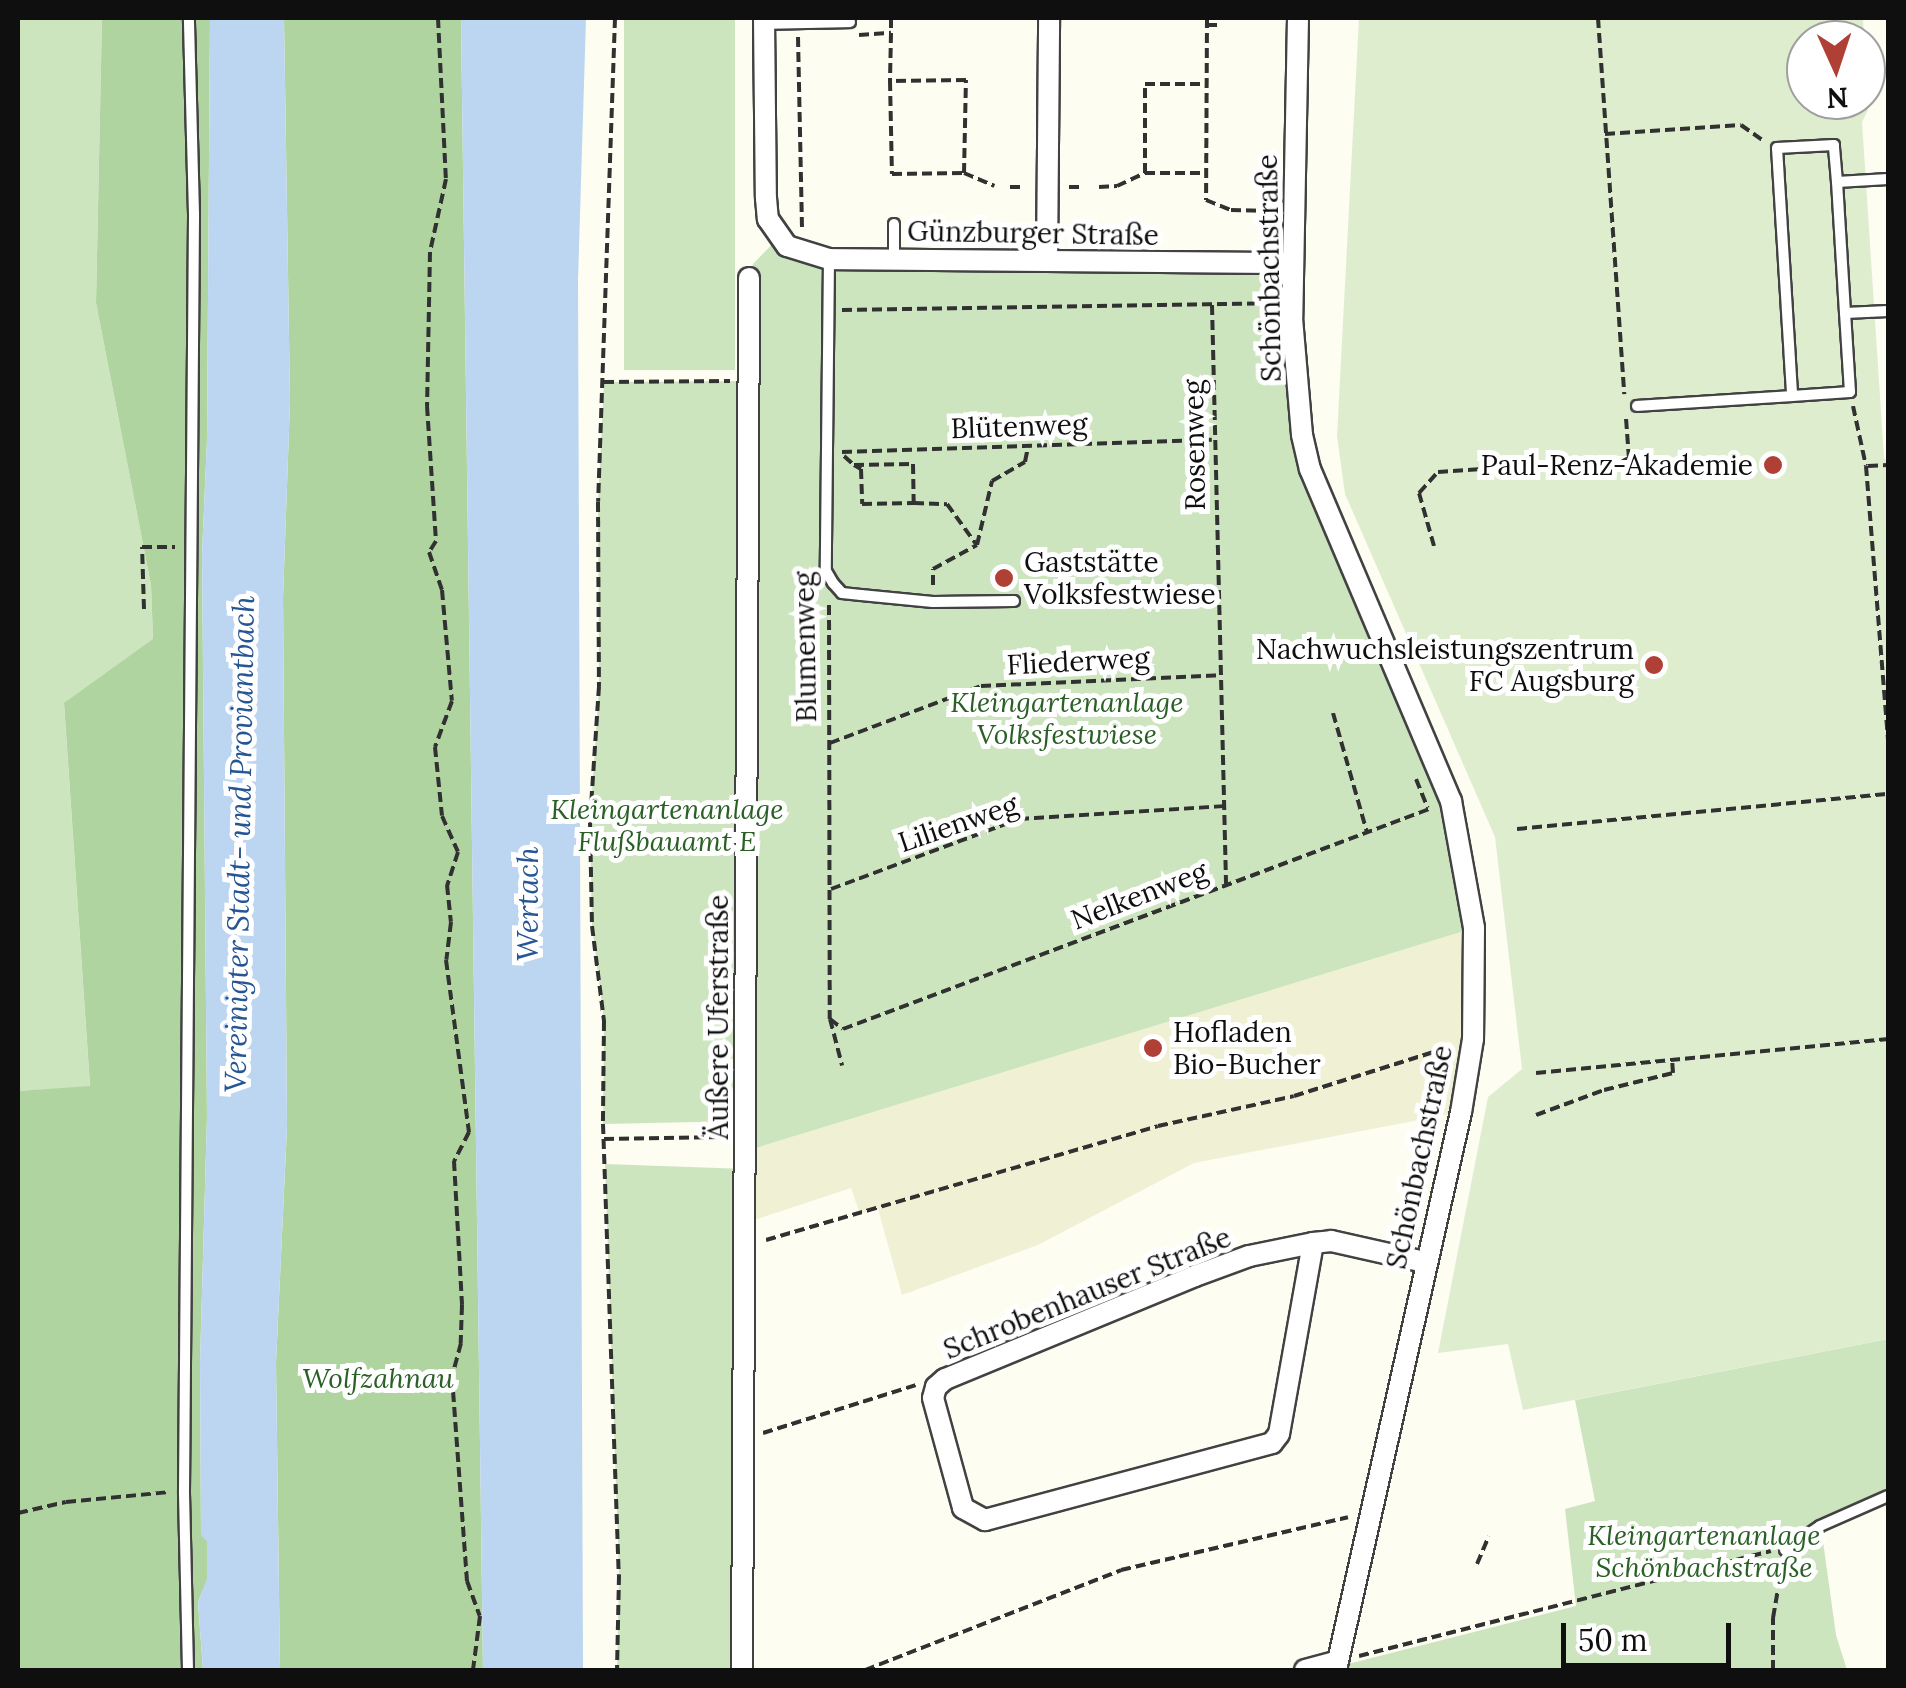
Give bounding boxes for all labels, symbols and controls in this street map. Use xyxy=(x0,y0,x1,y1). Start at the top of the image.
north arrow xyxy=(1786,20,1886,120)
text: N xyxy=(1826,79,1849,117)
street label: Schönbachstraße xyxy=(1250,154,1288,382)
street label: Günzburger Straße xyxy=(907,214,1159,252)
street label: Rosenweg xyxy=(1176,379,1212,511)
street label: Blütenweg xyxy=(950,407,1088,445)
place label: Paul-Renz-Akademie xyxy=(1481,448,1753,482)
marker: Paul-Renz-Akademie xyxy=(1762,454,1784,476)
place label: Gaststätte Volksfestwiese xyxy=(1024,545,1216,611)
marker: Gaststätte Volksfestwiese xyxy=(993,567,1015,589)
street label: Blumenweg xyxy=(787,571,823,723)
water label: Vereinigter Stadt- und Proviantbach xyxy=(217,595,261,1093)
place label: Nachwuchsleistungszentrum FC Augsburg xyxy=(1256,632,1634,698)
street label: Fliederweg xyxy=(1006,640,1150,682)
marker: Nachwuchsleistungszentrum FC Augsburg xyxy=(1643,654,1665,676)
park label: Kleingartenanlage Volksfestwiese xyxy=(950,685,1184,751)
street label: Lilienweg xyxy=(894,787,1022,859)
park label: Kleingartenanlage Flußbauamt E xyxy=(550,792,784,858)
water label: Wertach xyxy=(509,847,545,961)
street label: Nelkenweg xyxy=(1066,854,1212,936)
street label: Äußere Uferstraße xyxy=(701,895,735,1139)
place label: Hofladen Bio-Bucher xyxy=(1173,1015,1321,1081)
marker: Hofladen Bio-Bucher xyxy=(1142,1037,1164,1059)
street label: Schönbachstraße xyxy=(1379,1042,1459,1272)
street label: Schrobenhauser Straße xyxy=(938,1220,1236,1366)
park label: Wolfzahnau xyxy=(302,1361,454,1395)
park label: Kleingartenanlage Schönbachstraße xyxy=(1587,1518,1821,1584)
scale bar xyxy=(1566,1603,1736,1665)
text: 50 m xyxy=(1578,1621,1648,1659)

